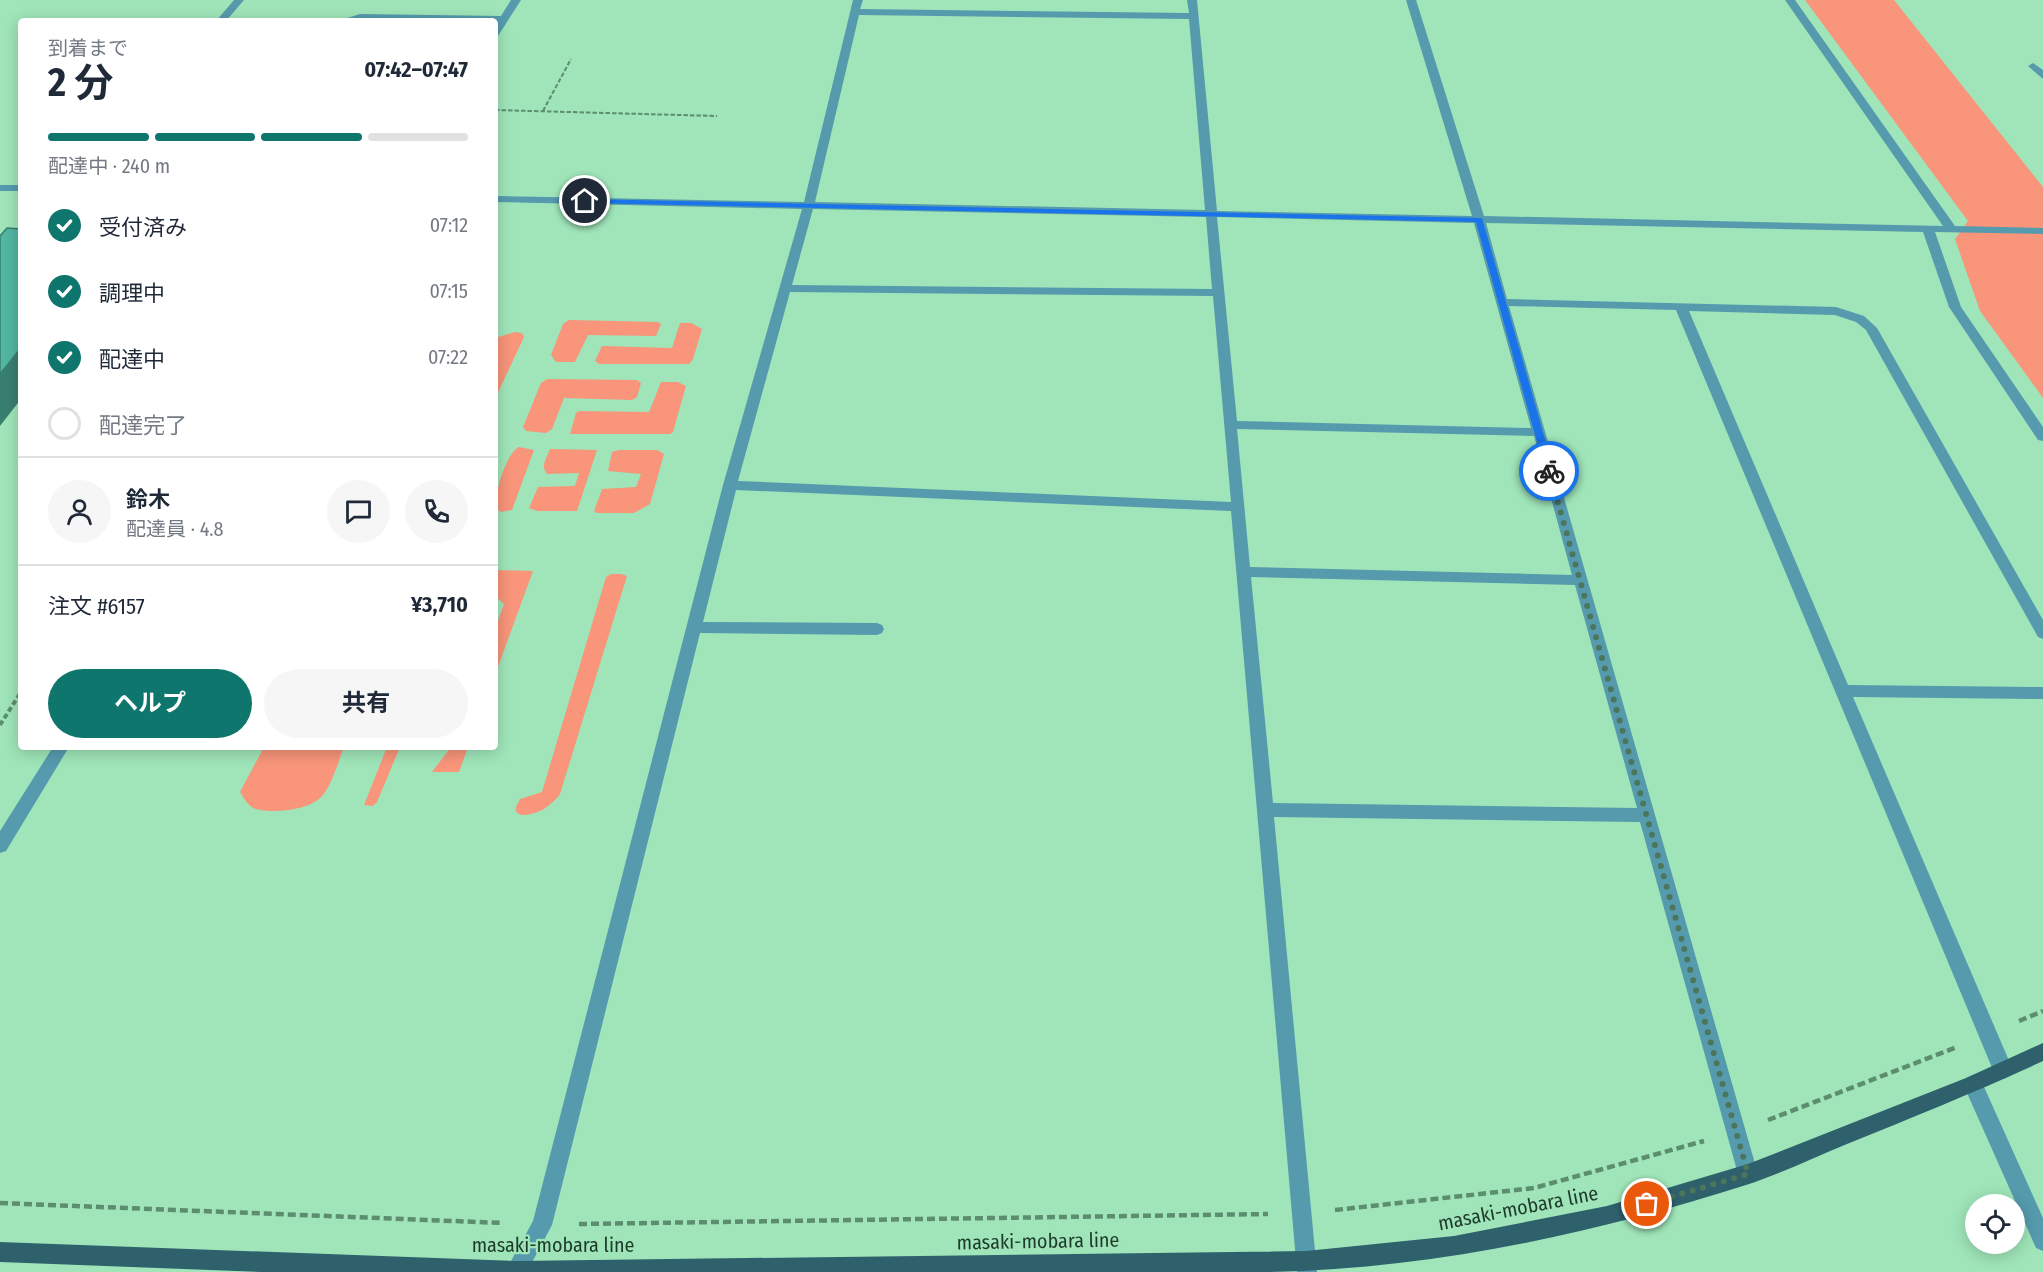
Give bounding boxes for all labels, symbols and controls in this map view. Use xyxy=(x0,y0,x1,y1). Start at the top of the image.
text: 到着まで xyxy=(48,36,128,60)
text: 07:42–07:47 xyxy=(364,56,468,83)
text: 2 分 xyxy=(48,60,113,106)
text: 配達中 · 240 m xyxy=(48,154,170,178)
pin xyxy=(559,175,610,226)
icon: home xyxy=(568,184,601,217)
icon: check xyxy=(48,209,81,242)
text: 07:12 xyxy=(430,213,468,237)
text: 受付済み xyxy=(99,214,187,241)
icon: check xyxy=(48,275,81,308)
text: 07:15 xyxy=(429,279,468,303)
text: 調理中 xyxy=(99,280,165,307)
icon: check xyxy=(48,341,81,374)
text: 07:22 xyxy=(428,345,468,369)
text: 配達中 xyxy=(99,346,165,373)
text: 配達完了 xyxy=(99,412,187,439)
courier xyxy=(1519,441,1579,501)
icon: bike xyxy=(1533,455,1566,488)
button: person xyxy=(48,480,111,543)
button: chat xyxy=(327,480,390,543)
button: phone xyxy=(405,480,468,543)
text: 鈴木 xyxy=(126,486,170,513)
text: 配達員 · 4.8 xyxy=(126,517,224,541)
text: ¥3,710 xyxy=(411,591,468,618)
text: 注文 #6157 xyxy=(48,593,145,620)
button: ヘルプ xyxy=(48,669,252,738)
button: 共有 xyxy=(264,669,468,738)
pin xyxy=(1621,1178,1672,1229)
street label: masaki-mobara line xyxy=(1436,1181,1600,1235)
icon: bag xyxy=(1630,1187,1663,1220)
map controls xyxy=(1965,1194,2025,1254)
button: locate xyxy=(1965,1194,2025,1254)
street label: masaki-mobara line xyxy=(956,1228,1120,1254)
street label: masaki-mobara line xyxy=(472,1233,634,1257)

